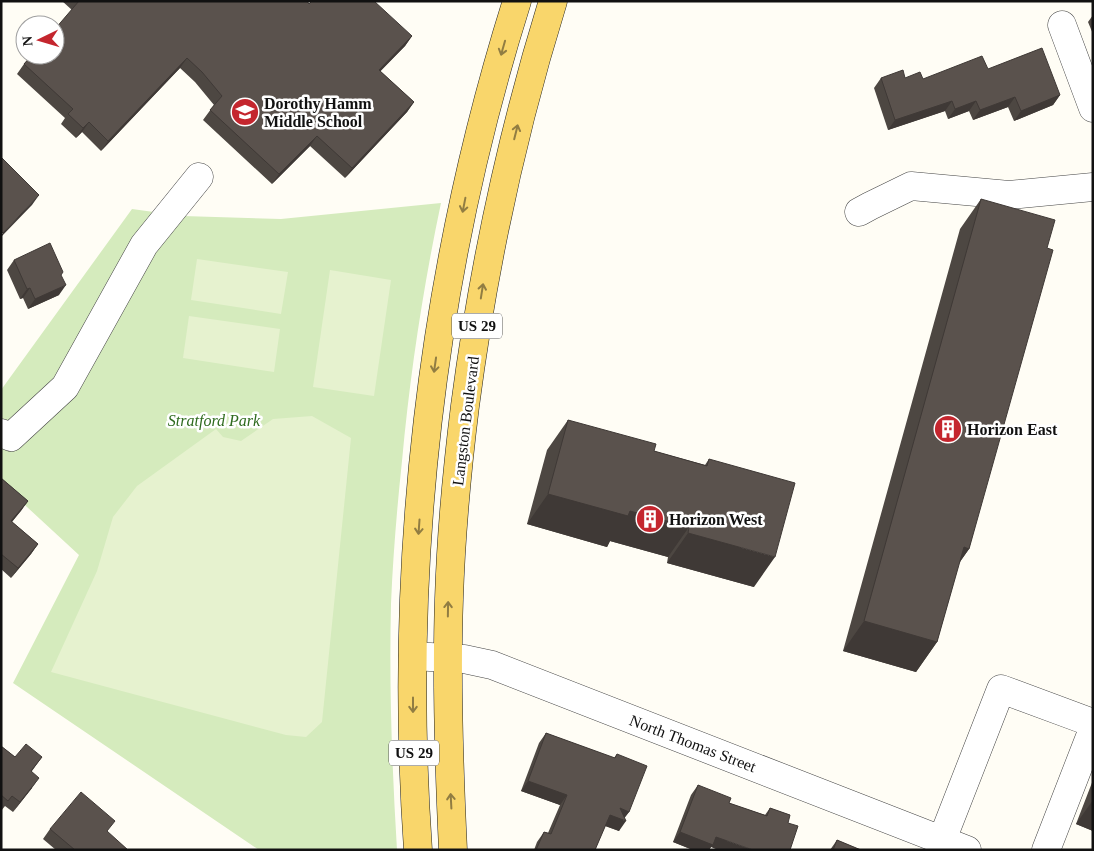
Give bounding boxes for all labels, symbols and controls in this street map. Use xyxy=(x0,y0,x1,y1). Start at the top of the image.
north arrow xyxy=(15,15,65,65)
text: N xyxy=(20,35,35,47)
one-way arrow xyxy=(498,39,507,55)
place label: Dorothy Hamm Middle School xyxy=(264,95,372,130)
school or university icon: Dorothy Hamm Middle School xyxy=(230,97,260,127)
one-way arrow xyxy=(512,124,522,140)
one-way arrow xyxy=(458,197,468,213)
one-way arrow xyxy=(478,283,488,299)
road number: US 29 xyxy=(452,314,502,338)
street label: Langston Boulevard xyxy=(449,355,483,487)
one-way arrow xyxy=(430,357,440,373)
park label: Stratford Park xyxy=(168,412,261,430)
building icon: Horizon East xyxy=(933,414,963,444)
place label: Horizon East xyxy=(967,421,1058,438)
building icon: Horizon West xyxy=(635,504,665,534)
place label: Horizon West xyxy=(669,511,763,528)
one-way arrow xyxy=(414,519,423,535)
one-way arrow xyxy=(444,601,453,617)
one-way arrow xyxy=(408,696,418,712)
street label: North Thomas Street xyxy=(627,712,759,776)
road number: US 29 xyxy=(389,740,439,766)
one-way arrow xyxy=(446,793,455,809)

